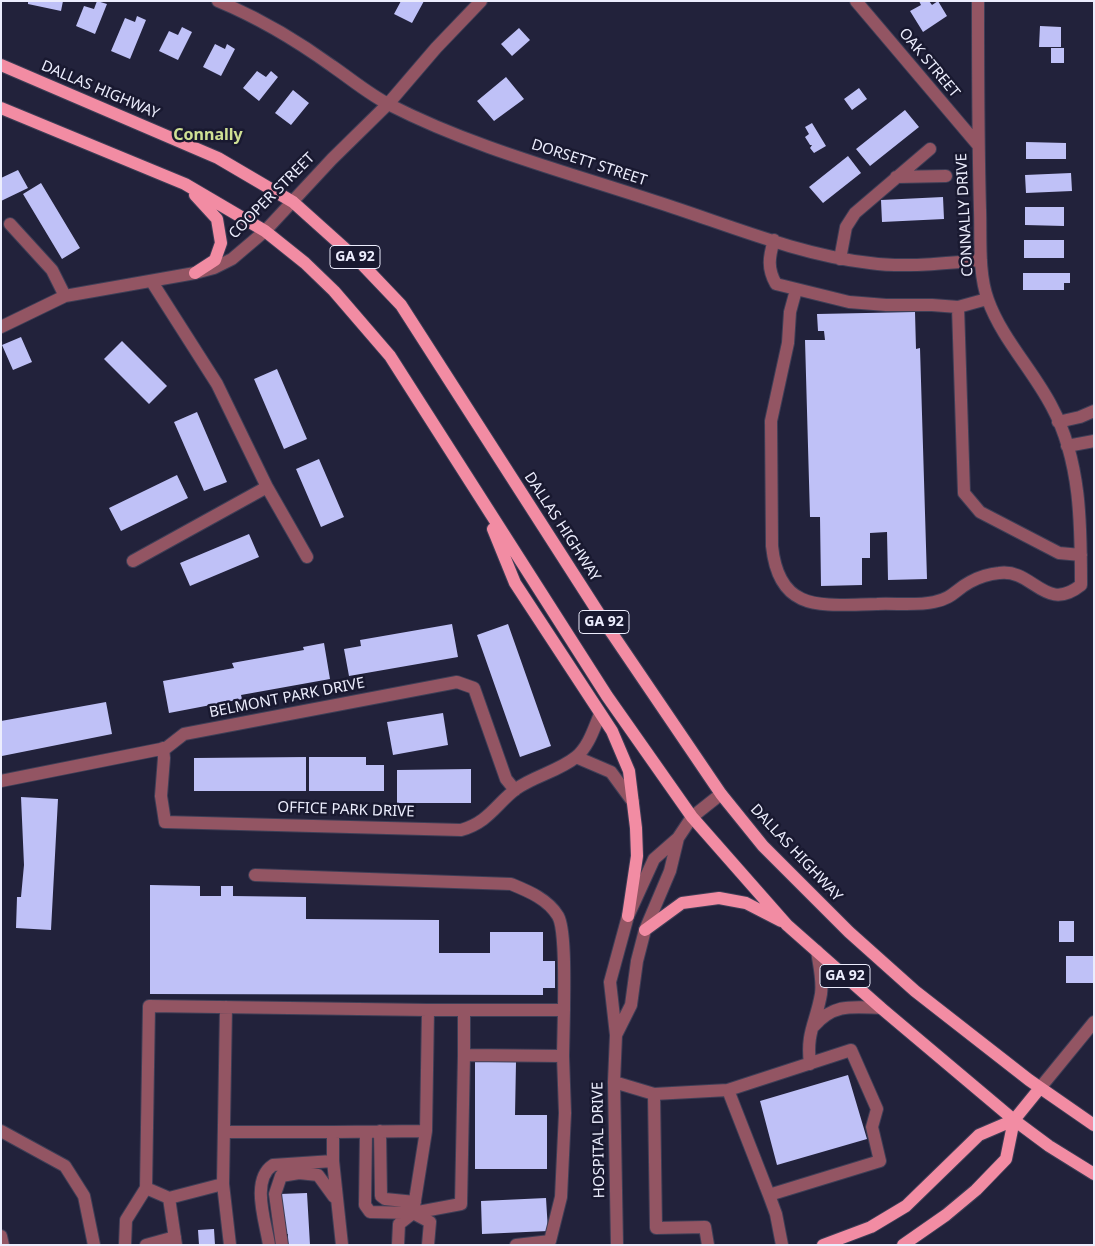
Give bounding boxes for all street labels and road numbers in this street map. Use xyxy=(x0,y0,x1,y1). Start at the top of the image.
street label: OAK STREET xyxy=(895,25,963,101)
street label: DALLAS HIGHWAY xyxy=(38,57,162,123)
street label: DORSETT STREET xyxy=(529,136,649,190)
street label: COOPER STREET xyxy=(225,149,319,243)
street label: CONNALLY DRIVE xyxy=(953,153,977,277)
road number: GA 92 xyxy=(330,246,380,268)
street label: DALLAS HIGHWAY xyxy=(520,469,604,585)
road number: GA 92 xyxy=(579,610,629,634)
street label: BELMONT PARK DRIVE xyxy=(208,674,366,722)
street label: OFFICE PARK DRIVE xyxy=(277,799,415,821)
street label: DALLAS HIGHWAY xyxy=(746,801,846,905)
road number: GA 92 xyxy=(820,964,870,988)
street label: HOSPITAL DRIVE xyxy=(589,1082,609,1198)

